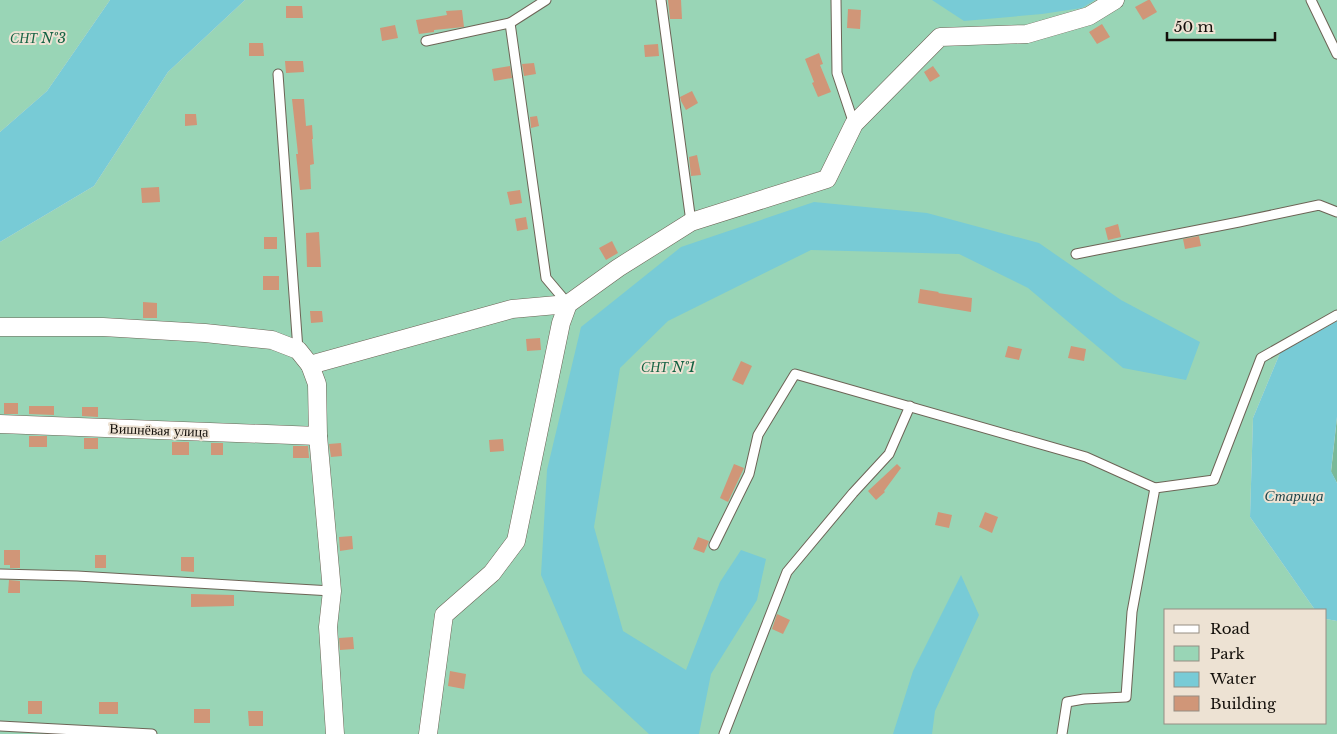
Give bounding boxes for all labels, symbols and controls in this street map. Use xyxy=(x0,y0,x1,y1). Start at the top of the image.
scale bar xyxy=(1167,10,1274,42)
text: 50 m xyxy=(1174,17,1214,36)
park label: СНТ №3 xyxy=(10,29,66,47)
park label: СНТ №1 xyxy=(641,358,695,376)
street label: Вишнёвая улица xyxy=(109,419,210,441)
water label: Старица xyxy=(1265,486,1323,505)
legend xyxy=(1164,609,1327,724)
text: Road xyxy=(1210,619,1250,638)
text: Park xyxy=(1210,644,1246,663)
text: Water xyxy=(1209,669,1257,688)
text: Building xyxy=(1210,694,1277,713)

